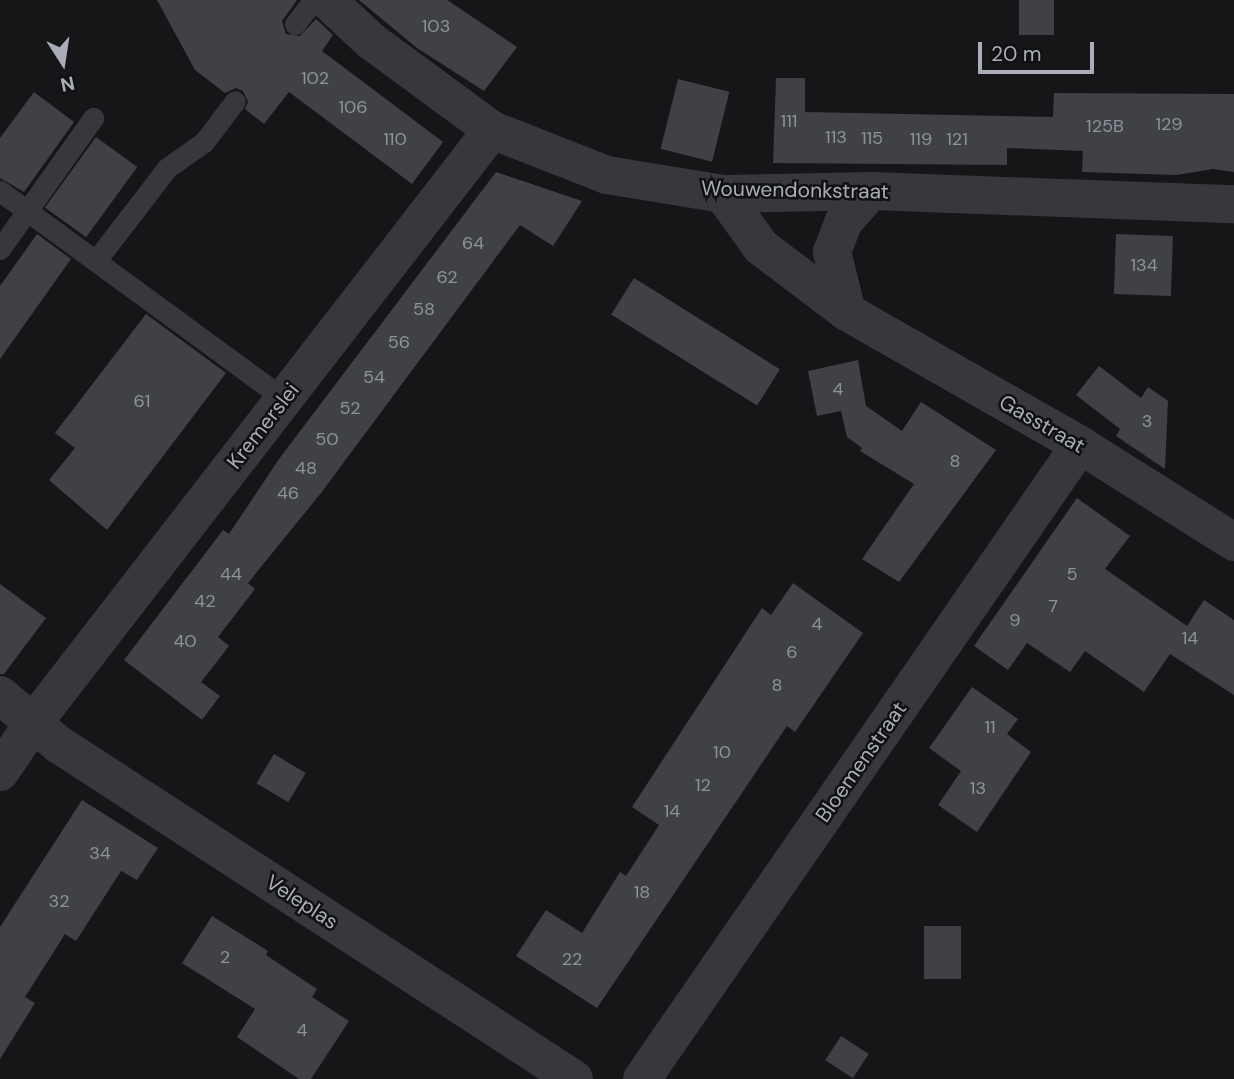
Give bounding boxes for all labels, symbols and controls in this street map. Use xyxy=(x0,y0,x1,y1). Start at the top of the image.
house number: 103 xyxy=(422,15,450,37)
north arrow xyxy=(28,28,98,98)
scale bar xyxy=(982,28,1098,72)
text: 20 m xyxy=(991,40,1042,68)
house number: 102 xyxy=(301,67,329,89)
text: N xyxy=(58,70,77,98)
house number: 106 xyxy=(338,96,368,118)
house number: 111 xyxy=(781,110,797,132)
house number: 129 xyxy=(1155,113,1183,135)
house number: 125B xyxy=(1086,115,1124,137)
house number: 113 xyxy=(825,126,847,148)
house number: 115 xyxy=(861,127,883,149)
house number: 110 xyxy=(383,128,407,150)
house number: 119 xyxy=(910,128,932,150)
house number: 121 xyxy=(946,128,968,150)
street label: Wouwendonkstraat xyxy=(701,176,889,204)
house number: 64 xyxy=(462,232,484,254)
house number: 134 xyxy=(1130,254,1158,276)
house number: 62 xyxy=(436,266,458,288)
house number: 58 xyxy=(413,298,435,320)
house number: 56 xyxy=(388,331,410,353)
house number: 54 xyxy=(363,366,385,388)
street label: Kremerslei xyxy=(222,378,304,474)
house number: 4 xyxy=(833,378,843,400)
street label: Gasstraat xyxy=(995,389,1089,459)
house number: 61 xyxy=(134,390,150,412)
house number: 52 xyxy=(339,397,361,419)
house number: 3 xyxy=(1142,410,1152,432)
house number: 50 xyxy=(315,428,339,450)
house number: 8 xyxy=(950,450,960,472)
house number: 48 xyxy=(295,457,317,479)
house number: 46 xyxy=(277,482,299,504)
house number: 44 xyxy=(220,563,242,585)
house number: 5 xyxy=(1067,563,1077,585)
house number: 42 xyxy=(194,590,216,612)
house number: 7 xyxy=(1048,595,1058,617)
house number: 9 xyxy=(1009,609,1021,631)
house number: 4 xyxy=(812,613,822,635)
house number: 14 xyxy=(1182,627,1198,649)
house number: 40 xyxy=(173,630,197,652)
house number: 6 xyxy=(786,641,798,663)
house number: 8 xyxy=(772,674,782,696)
street label: Bloemenstraat xyxy=(810,697,912,827)
house number: 11 xyxy=(984,716,996,738)
house number: 10 xyxy=(713,741,731,763)
house number: 12 xyxy=(695,774,711,796)
house number: 13 xyxy=(970,777,986,799)
house number: 14 xyxy=(664,800,680,822)
house number: 34 xyxy=(89,842,111,864)
street label: Veleplas xyxy=(261,869,343,935)
house number: 18 xyxy=(634,881,650,903)
house number: 32 xyxy=(48,890,70,912)
house number: 2 xyxy=(220,946,230,968)
house number: 22 xyxy=(562,948,582,970)
house number: 4 xyxy=(297,1019,307,1041)

